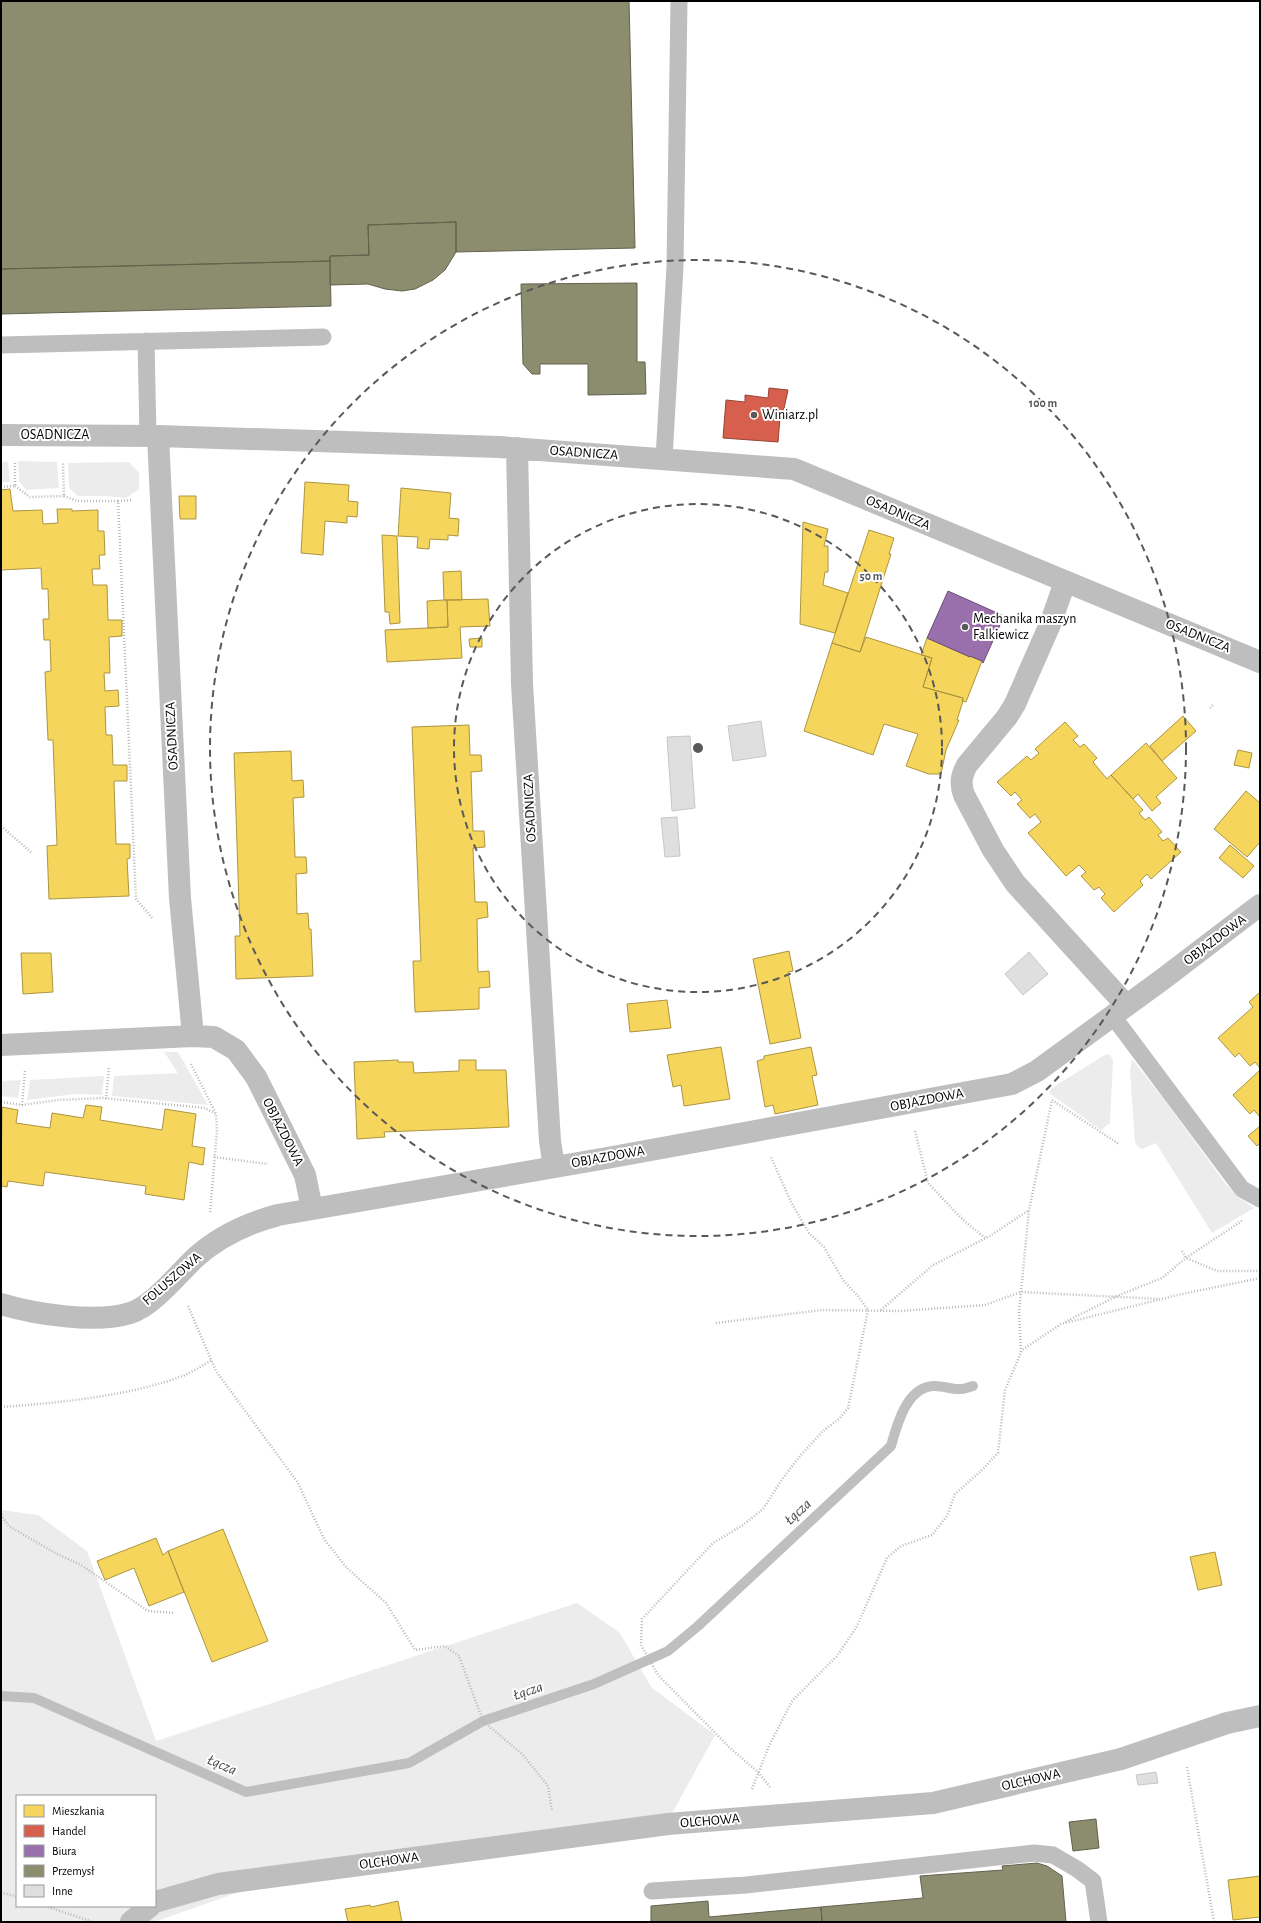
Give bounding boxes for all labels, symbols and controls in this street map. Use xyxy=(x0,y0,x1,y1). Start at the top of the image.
text: 100 m xyxy=(1029,397,1057,409)
place label: Winiarz.pl xyxy=(762,408,818,422)
marker: Winiarz.pl xyxy=(749,410,759,420)
street label: OSADNICZA xyxy=(21,428,89,442)
street label: OSADNICZA xyxy=(549,444,619,462)
street label: OSADNICZA xyxy=(864,493,932,533)
text: 50 m xyxy=(860,570,883,582)
place label: Mechanika maszyn Falkiewicz xyxy=(973,612,1077,642)
street label: OSADNICZA xyxy=(1164,617,1232,655)
marker: Mechanika maszyn Falkiewicz xyxy=(960,622,970,632)
street label: OSADNICZA xyxy=(163,701,181,771)
centre of rings xyxy=(691,741,705,755)
street label: OSADNICZA xyxy=(521,773,539,843)
street label: OBJAZDOWA xyxy=(1181,912,1249,968)
street label: OBJAZDOWA xyxy=(889,1086,965,1114)
street label: OBJAZDOWA xyxy=(260,1096,306,1168)
street label: OBJAZDOWA xyxy=(570,1144,646,1170)
street label: FOLUSZOWA xyxy=(140,1250,204,1308)
water label: Łącza xyxy=(782,1496,814,1528)
water label: Łącza xyxy=(511,1679,545,1703)
water label: Łącza xyxy=(205,1752,239,1778)
street label: OLCHOWA xyxy=(1000,1766,1062,1794)
legend xyxy=(16,1795,156,1907)
text: Mieszkania xyxy=(52,1805,105,1817)
street label: OLCHOWA xyxy=(680,1811,740,1831)
text: Handel xyxy=(52,1825,86,1837)
text: Biura xyxy=(52,1845,77,1857)
street label: OLCHOWA xyxy=(358,1850,420,1872)
text: Przemysł xyxy=(52,1865,95,1878)
text: Inne xyxy=(52,1885,73,1897)

